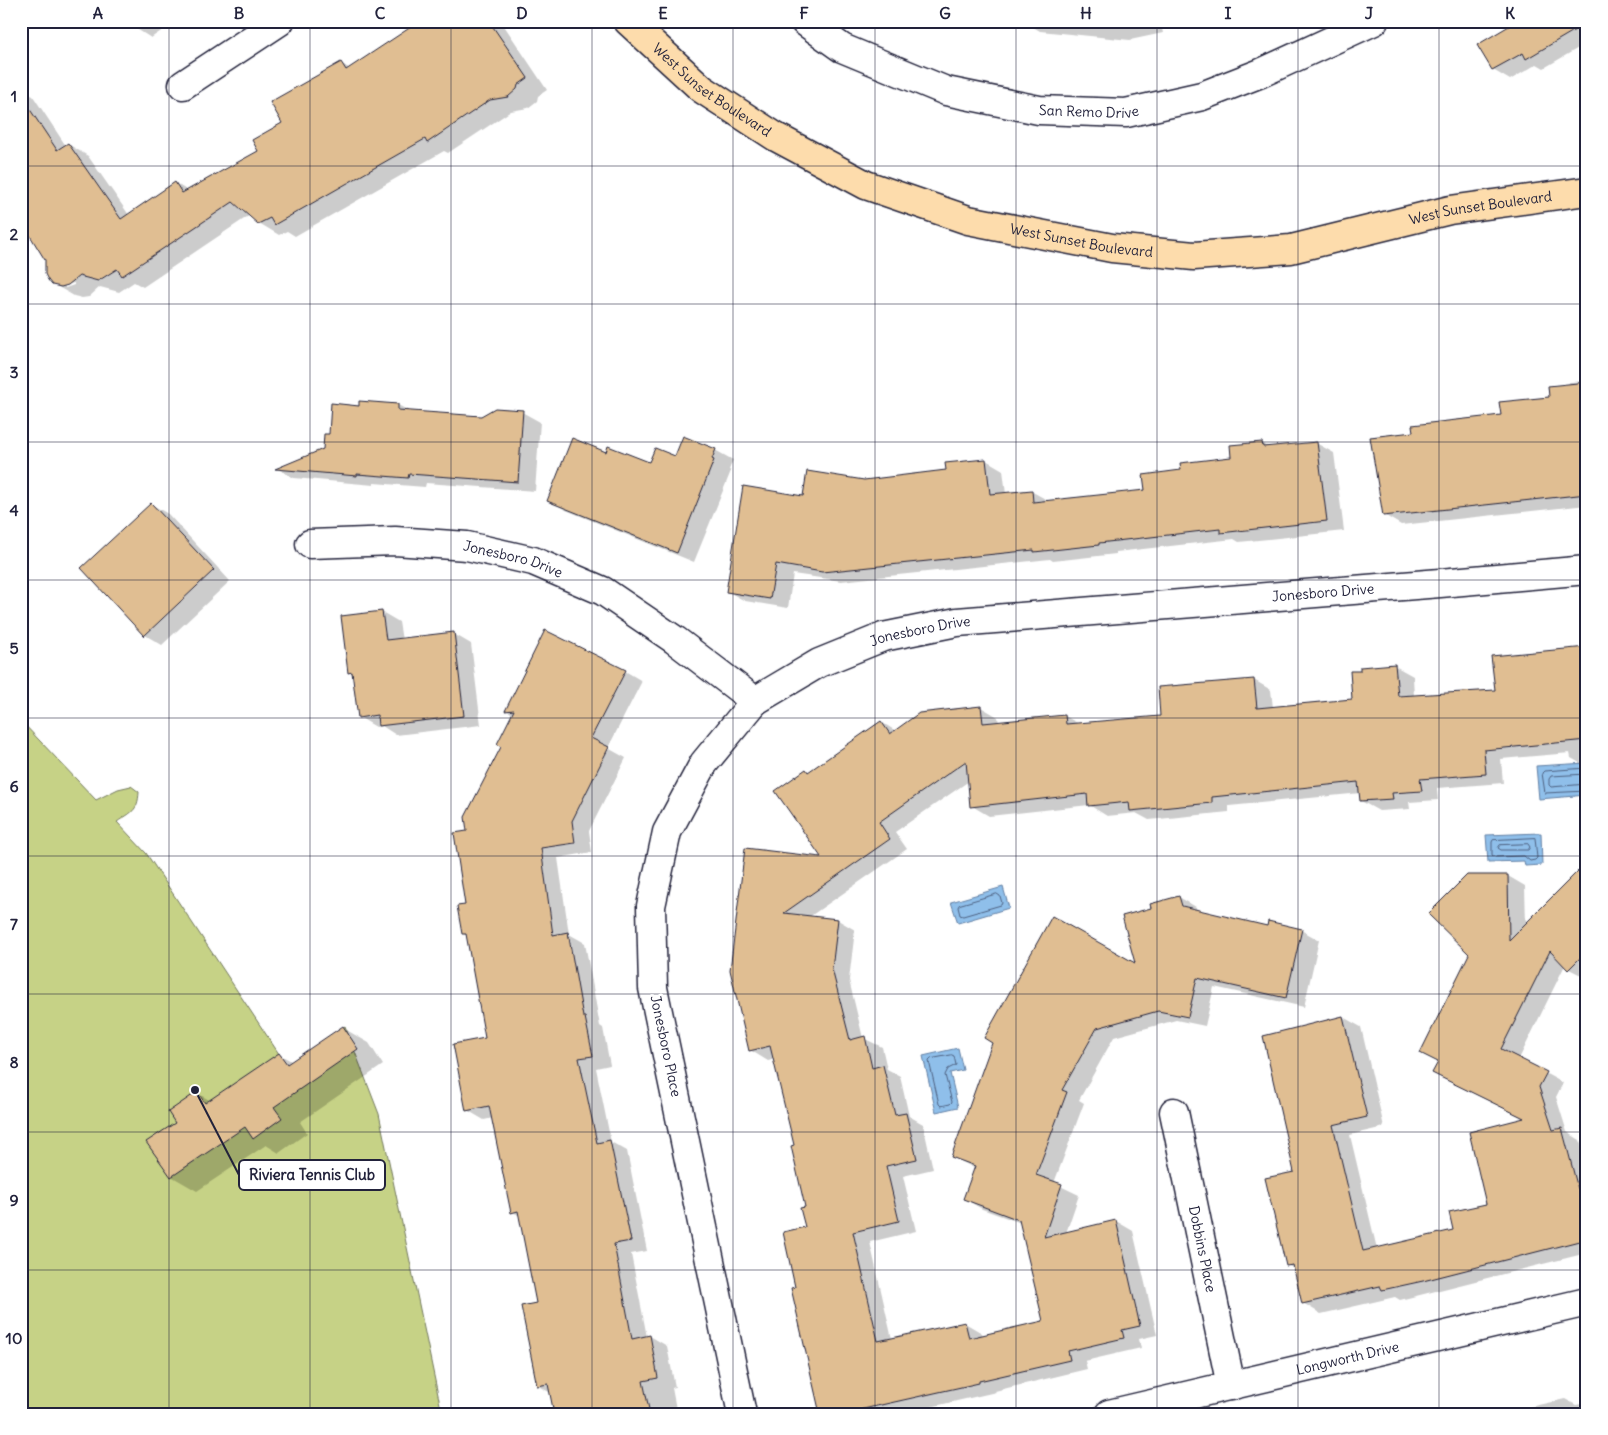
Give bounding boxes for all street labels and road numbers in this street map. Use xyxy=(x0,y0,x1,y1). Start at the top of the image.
street label: West Sunset Boulevard xyxy=(649,39,775,141)
street label: San Remo Drive xyxy=(1039,101,1141,122)
street label: West Sunset Boulevard xyxy=(1407,187,1553,229)
street label: West Sunset Boulevard xyxy=(1009,219,1154,261)
street label: Jonesboro Drive xyxy=(462,536,565,582)
street label: Jonesboro Drive xyxy=(1271,579,1375,606)
street label: Jonesboro Drive xyxy=(867,612,971,650)
street label: Jonesboro Place xyxy=(646,994,686,1098)
street label: Dobbins Place xyxy=(1185,1204,1220,1294)
street label: Longworth Drive xyxy=(1294,1337,1401,1379)

